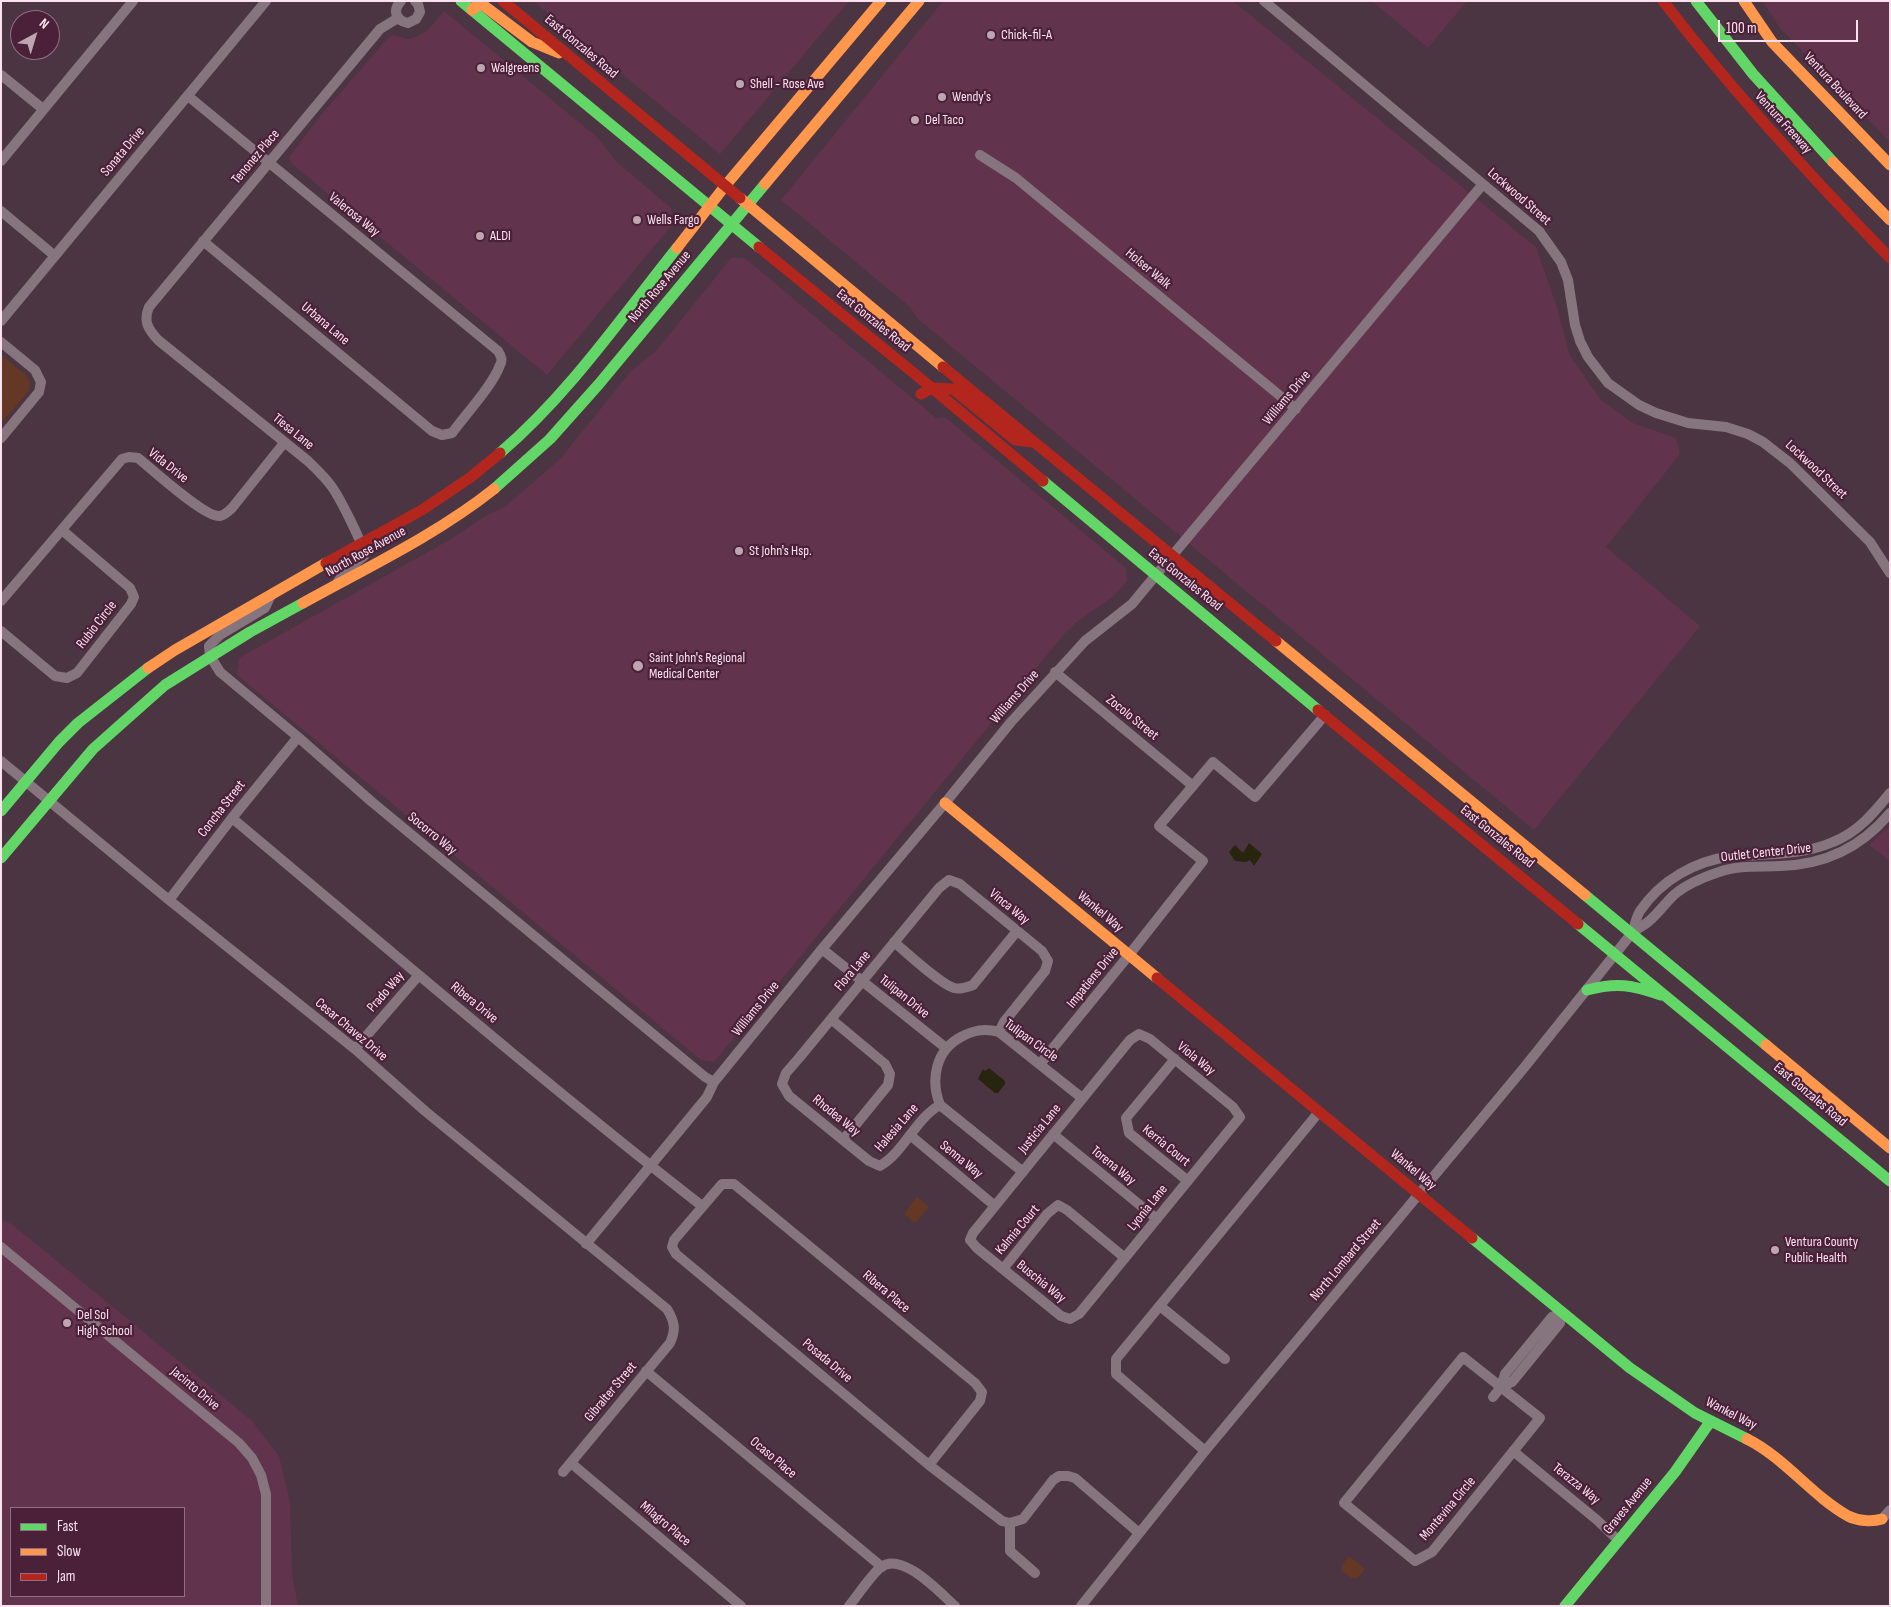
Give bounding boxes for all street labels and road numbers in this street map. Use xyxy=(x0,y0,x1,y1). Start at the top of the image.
street label: East Gonzales Road xyxy=(541,11,621,83)
street label: Ventura Boulevard xyxy=(1800,49,1870,123)
street label: Ventura Freeway xyxy=(1751,88,1815,158)
street label: Sonata Drive xyxy=(97,124,149,180)
street label: Tenonez Place xyxy=(228,126,284,188)
street label: Lockwood Street xyxy=(1484,165,1554,229)
street label: Valerosa Way xyxy=(325,189,383,241)
street label: Holser Walk xyxy=(1122,245,1174,293)
street label: North Rose Avenue xyxy=(625,248,695,326)
street label: East Gonzales Road xyxy=(833,286,913,356)
street label: Urbana Lane xyxy=(297,299,353,349)
street label: Williams Drive xyxy=(1259,367,1315,429)
street label: Tiesa Lane xyxy=(269,410,317,454)
street label: Lockwood Street xyxy=(1781,437,1851,503)
street label: Vida Drive xyxy=(144,445,192,487)
street label: North Rose Avenue xyxy=(323,523,409,581)
street label: East Gonzales Road xyxy=(1145,545,1225,615)
street label: Rubio Circle xyxy=(73,598,121,652)
street label: Williams Drive xyxy=(987,667,1043,727)
street label: Zocolo Street xyxy=(1102,692,1162,744)
street label: Concha Street xyxy=(195,777,249,841)
street label: East Gonzales Road xyxy=(1457,802,1537,872)
street label: Socorro Way xyxy=(404,809,460,859)
street label: Outlet Center Drive xyxy=(1720,840,1812,866)
street label: Vinca Way xyxy=(985,886,1033,928)
street label: Wankel Way xyxy=(1073,888,1127,936)
street label: Impatiens Drive xyxy=(1063,944,1123,1012)
street label: Flora Lane xyxy=(831,947,875,995)
street label: Prado Way xyxy=(364,968,408,1016)
street label: Tulipan Drive xyxy=(875,972,933,1022)
street label: Williams Drive xyxy=(729,978,783,1040)
street label: Ribera Drive xyxy=(447,979,501,1027)
street label: Cesar Chavez Drive xyxy=(311,995,391,1065)
street label: Tulipan Circle xyxy=(1001,1016,1061,1066)
street label: Viola Way xyxy=(1173,1039,1219,1079)
street label: East Gonzales Road xyxy=(1770,1059,1850,1131)
street label: Rhodea Way xyxy=(809,1092,863,1140)
street label: Halesia Lane xyxy=(872,1101,922,1155)
street label: Justicia Lane xyxy=(1015,1101,1065,1157)
street label: Kerria Court xyxy=(1139,1122,1193,1170)
street label: Senna Way xyxy=(936,1138,986,1182)
street label: Torena Way xyxy=(1087,1143,1139,1189)
street label: Wankel Way xyxy=(1386,1146,1440,1194)
street label: Lyonia Lane xyxy=(1124,1182,1172,1234)
street label: Kalmia Court xyxy=(992,1202,1044,1258)
street label: North Lombard Street xyxy=(1307,1216,1385,1304)
street label: Buschia Way xyxy=(1013,1257,1069,1307)
street label: Ribera Place xyxy=(859,1267,913,1317)
street label: Posada Drive xyxy=(799,1335,855,1387)
street label: Gibralter Street xyxy=(581,1359,641,1425)
street label: Jacinto Drive xyxy=(167,1364,223,1414)
street label: Wankel Way xyxy=(1703,1394,1759,1434)
street label: Ocaso Place xyxy=(746,1434,800,1482)
street label: Terazza Way xyxy=(1549,1460,1603,1508)
street label: Montevina Circle xyxy=(1416,1474,1480,1544)
street label: Graves Avenue xyxy=(1600,1474,1656,1538)
street label: Milagro Place xyxy=(636,1498,694,1550)

